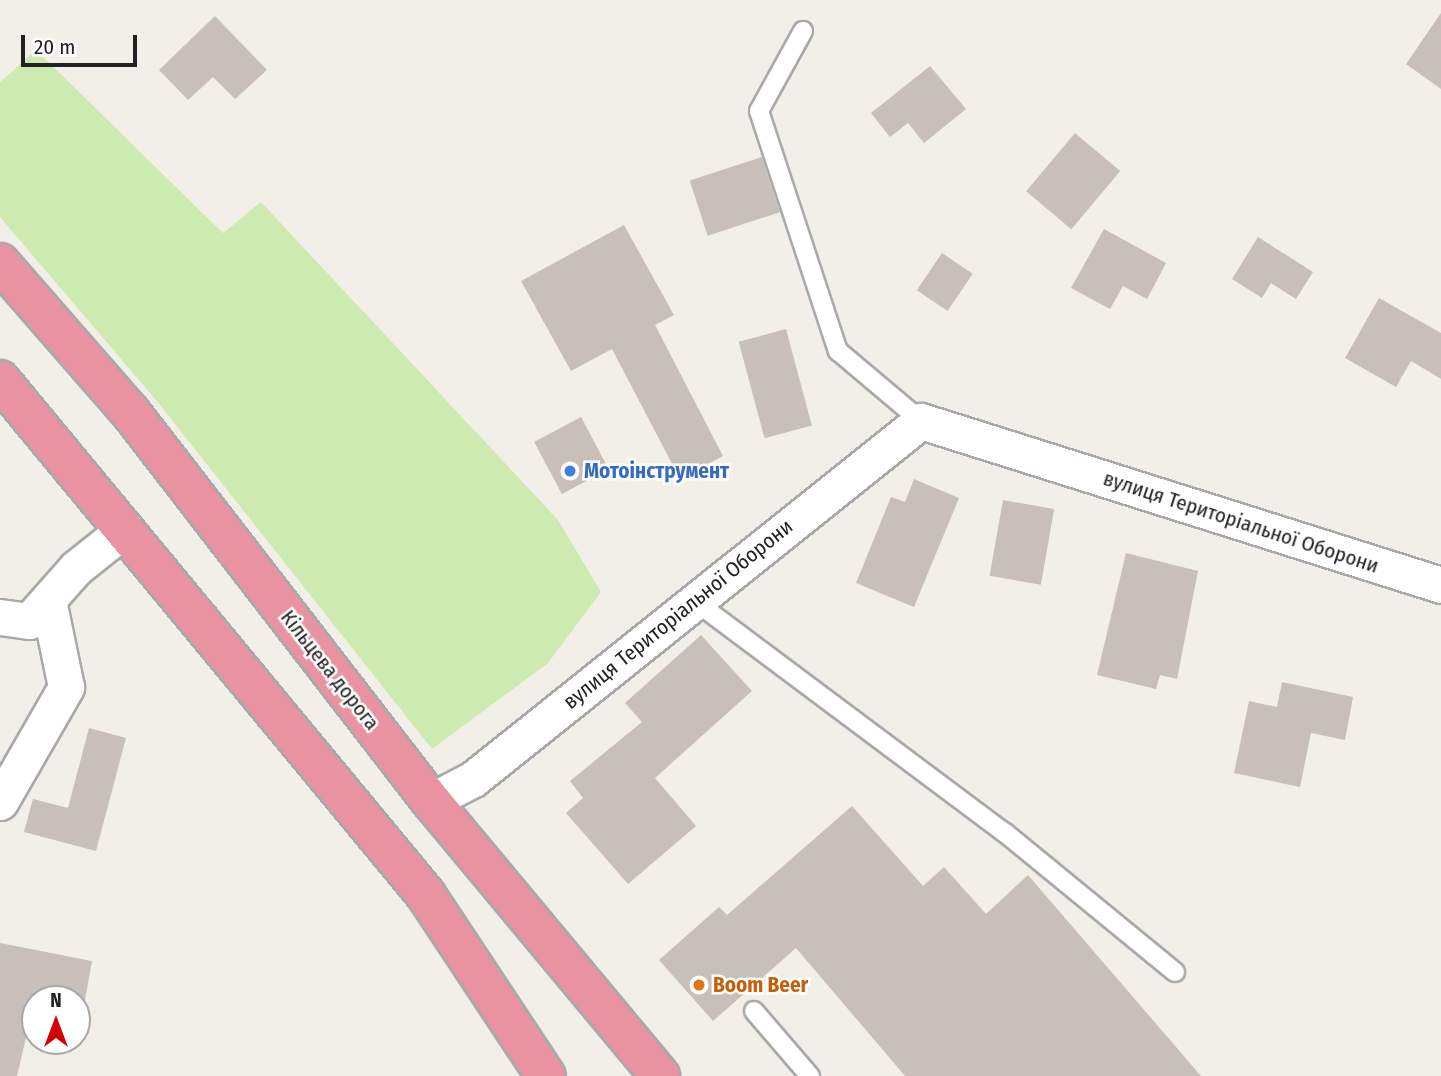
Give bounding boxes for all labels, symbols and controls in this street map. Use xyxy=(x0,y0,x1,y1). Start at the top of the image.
scale bar xyxy=(24,21,140,65)
text: 20 m xyxy=(34,34,75,60)
place label: Мотоінструмент xyxy=(584,458,729,484)
marker: Мотоінструмент xyxy=(562,463,578,479)
street label: вулиця Територіальної Оборони xyxy=(1100,466,1382,578)
street label: вулиця Територіальної Оборони xyxy=(558,514,798,714)
street label: Кільцева дорога xyxy=(275,605,385,735)
place label: Boom Beer xyxy=(713,972,808,998)
marker: Boom Beer xyxy=(691,977,707,993)
north arrow xyxy=(21,985,91,1055)
text: N xyxy=(50,989,62,1012)

